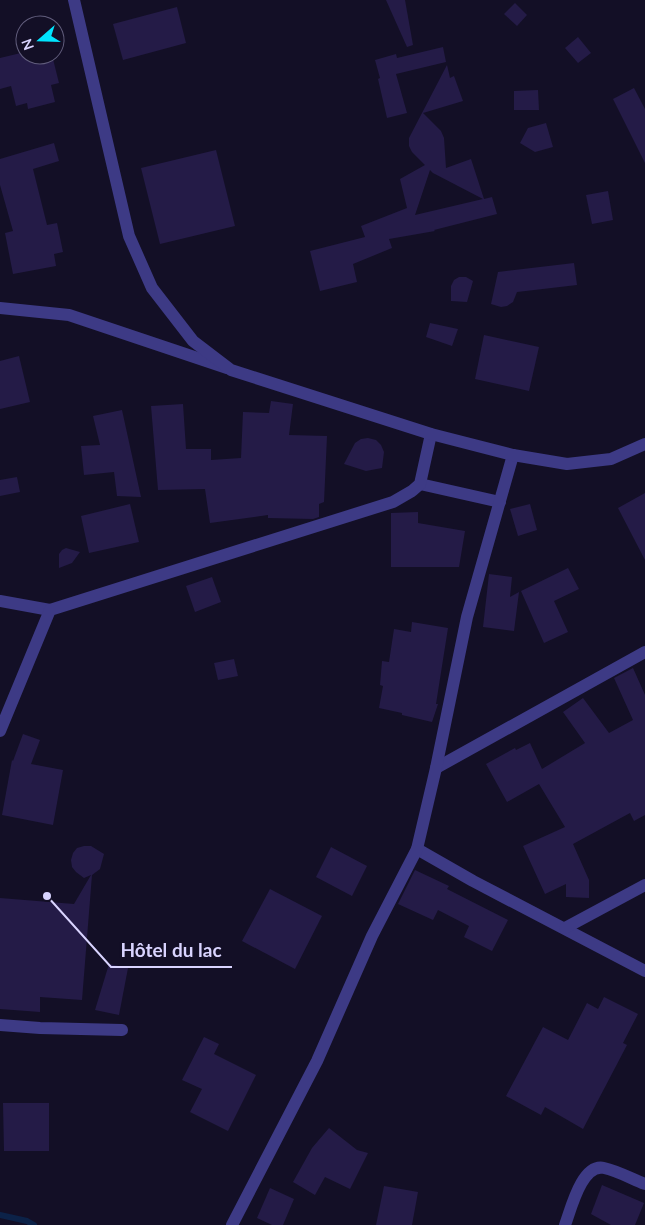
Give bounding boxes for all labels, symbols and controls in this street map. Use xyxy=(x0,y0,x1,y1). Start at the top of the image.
north arrow xyxy=(15,15,65,65)
text: N xyxy=(17,37,37,53)
callout: Hôtel du lac xyxy=(111,933,232,967)
text: Hôtel du lac xyxy=(120,938,222,961)

